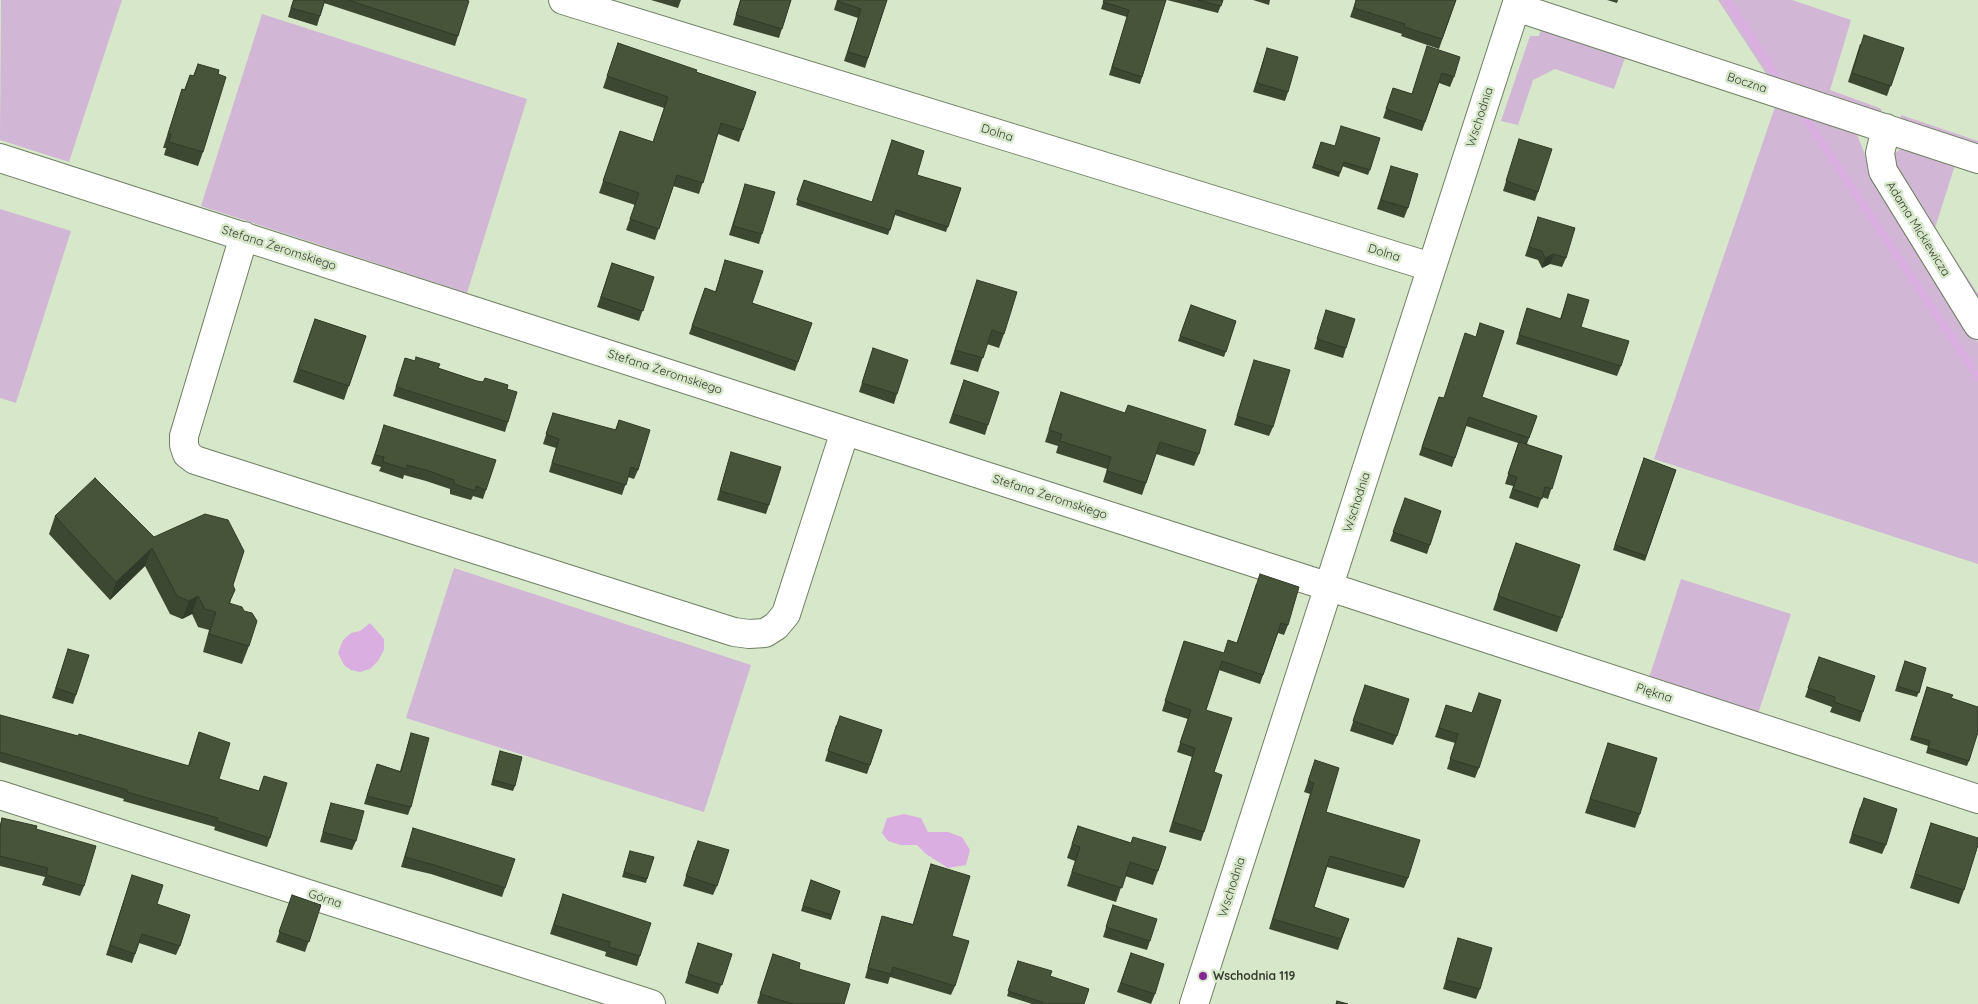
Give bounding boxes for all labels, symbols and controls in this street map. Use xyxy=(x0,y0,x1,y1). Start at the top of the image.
street label: Boczna xyxy=(1725,70,1769,96)
street label: Wschodnia xyxy=(1464,86,1496,148)
street label: Dolna xyxy=(979,121,1015,145)
street label: Adama Mickiewicza xyxy=(1883,179,1953,279)
street label: Stefana Żeromskiego xyxy=(220,223,338,273)
street label: Dolna xyxy=(1366,241,1402,265)
street label: Stefana Żeromskiego xyxy=(606,347,724,397)
street label: Wschodnia xyxy=(1341,471,1373,533)
street label: Stefana Żeromskiego xyxy=(991,472,1109,522)
street label: Piękna xyxy=(1634,680,1674,706)
street label: Wschodnia xyxy=(1216,856,1248,918)
street label: Górna xyxy=(306,887,344,911)
place label: Wschodnia 119 xyxy=(1213,969,1295,983)
marker: Wschodnia 119 xyxy=(1197,970,1209,982)

